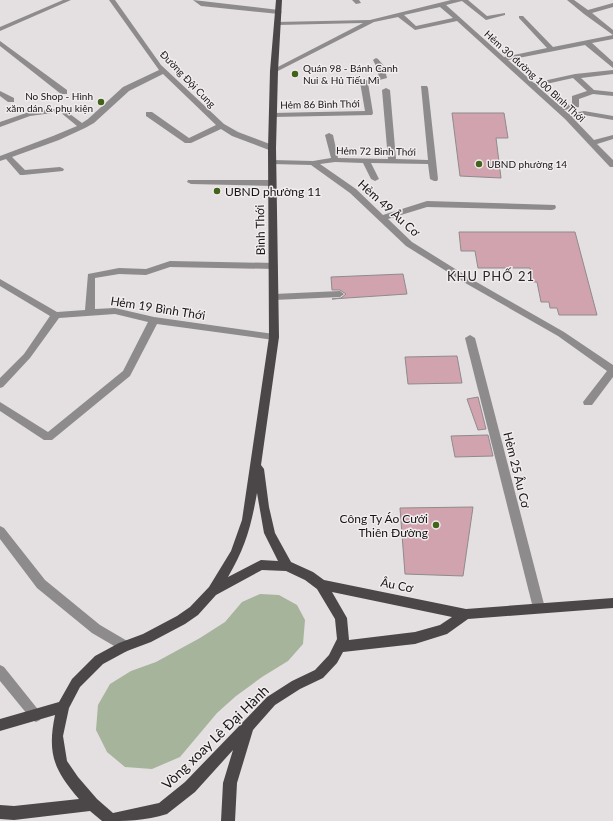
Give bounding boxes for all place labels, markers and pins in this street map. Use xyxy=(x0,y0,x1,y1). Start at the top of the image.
place label: Quán 98 - Bánh Canh Nui & Hủ Tiếu Mì xyxy=(303,62,398,86)
marker: Quán 98 - Bánh Canh Nui & Hủ Tiếu Mì xyxy=(290,69,300,79)
place label: No Shop - Hình xăm dán & phụ kiện xyxy=(6,90,93,114)
marker: No Shop - Hình xăm dán & phụ kiện xyxy=(96,97,106,107)
place label: UBND phường 14 xyxy=(487,158,567,170)
marker: UBND phường 14 xyxy=(474,159,484,169)
place label: UBND phường 11 xyxy=(225,184,321,199)
marker: UBND phường 11 xyxy=(212,186,222,196)
place label: Công Ty Áo Cưới Thiên Đường xyxy=(340,511,428,540)
marker: Công Ty Áo Cưới Thiên Đường xyxy=(431,520,441,530)

